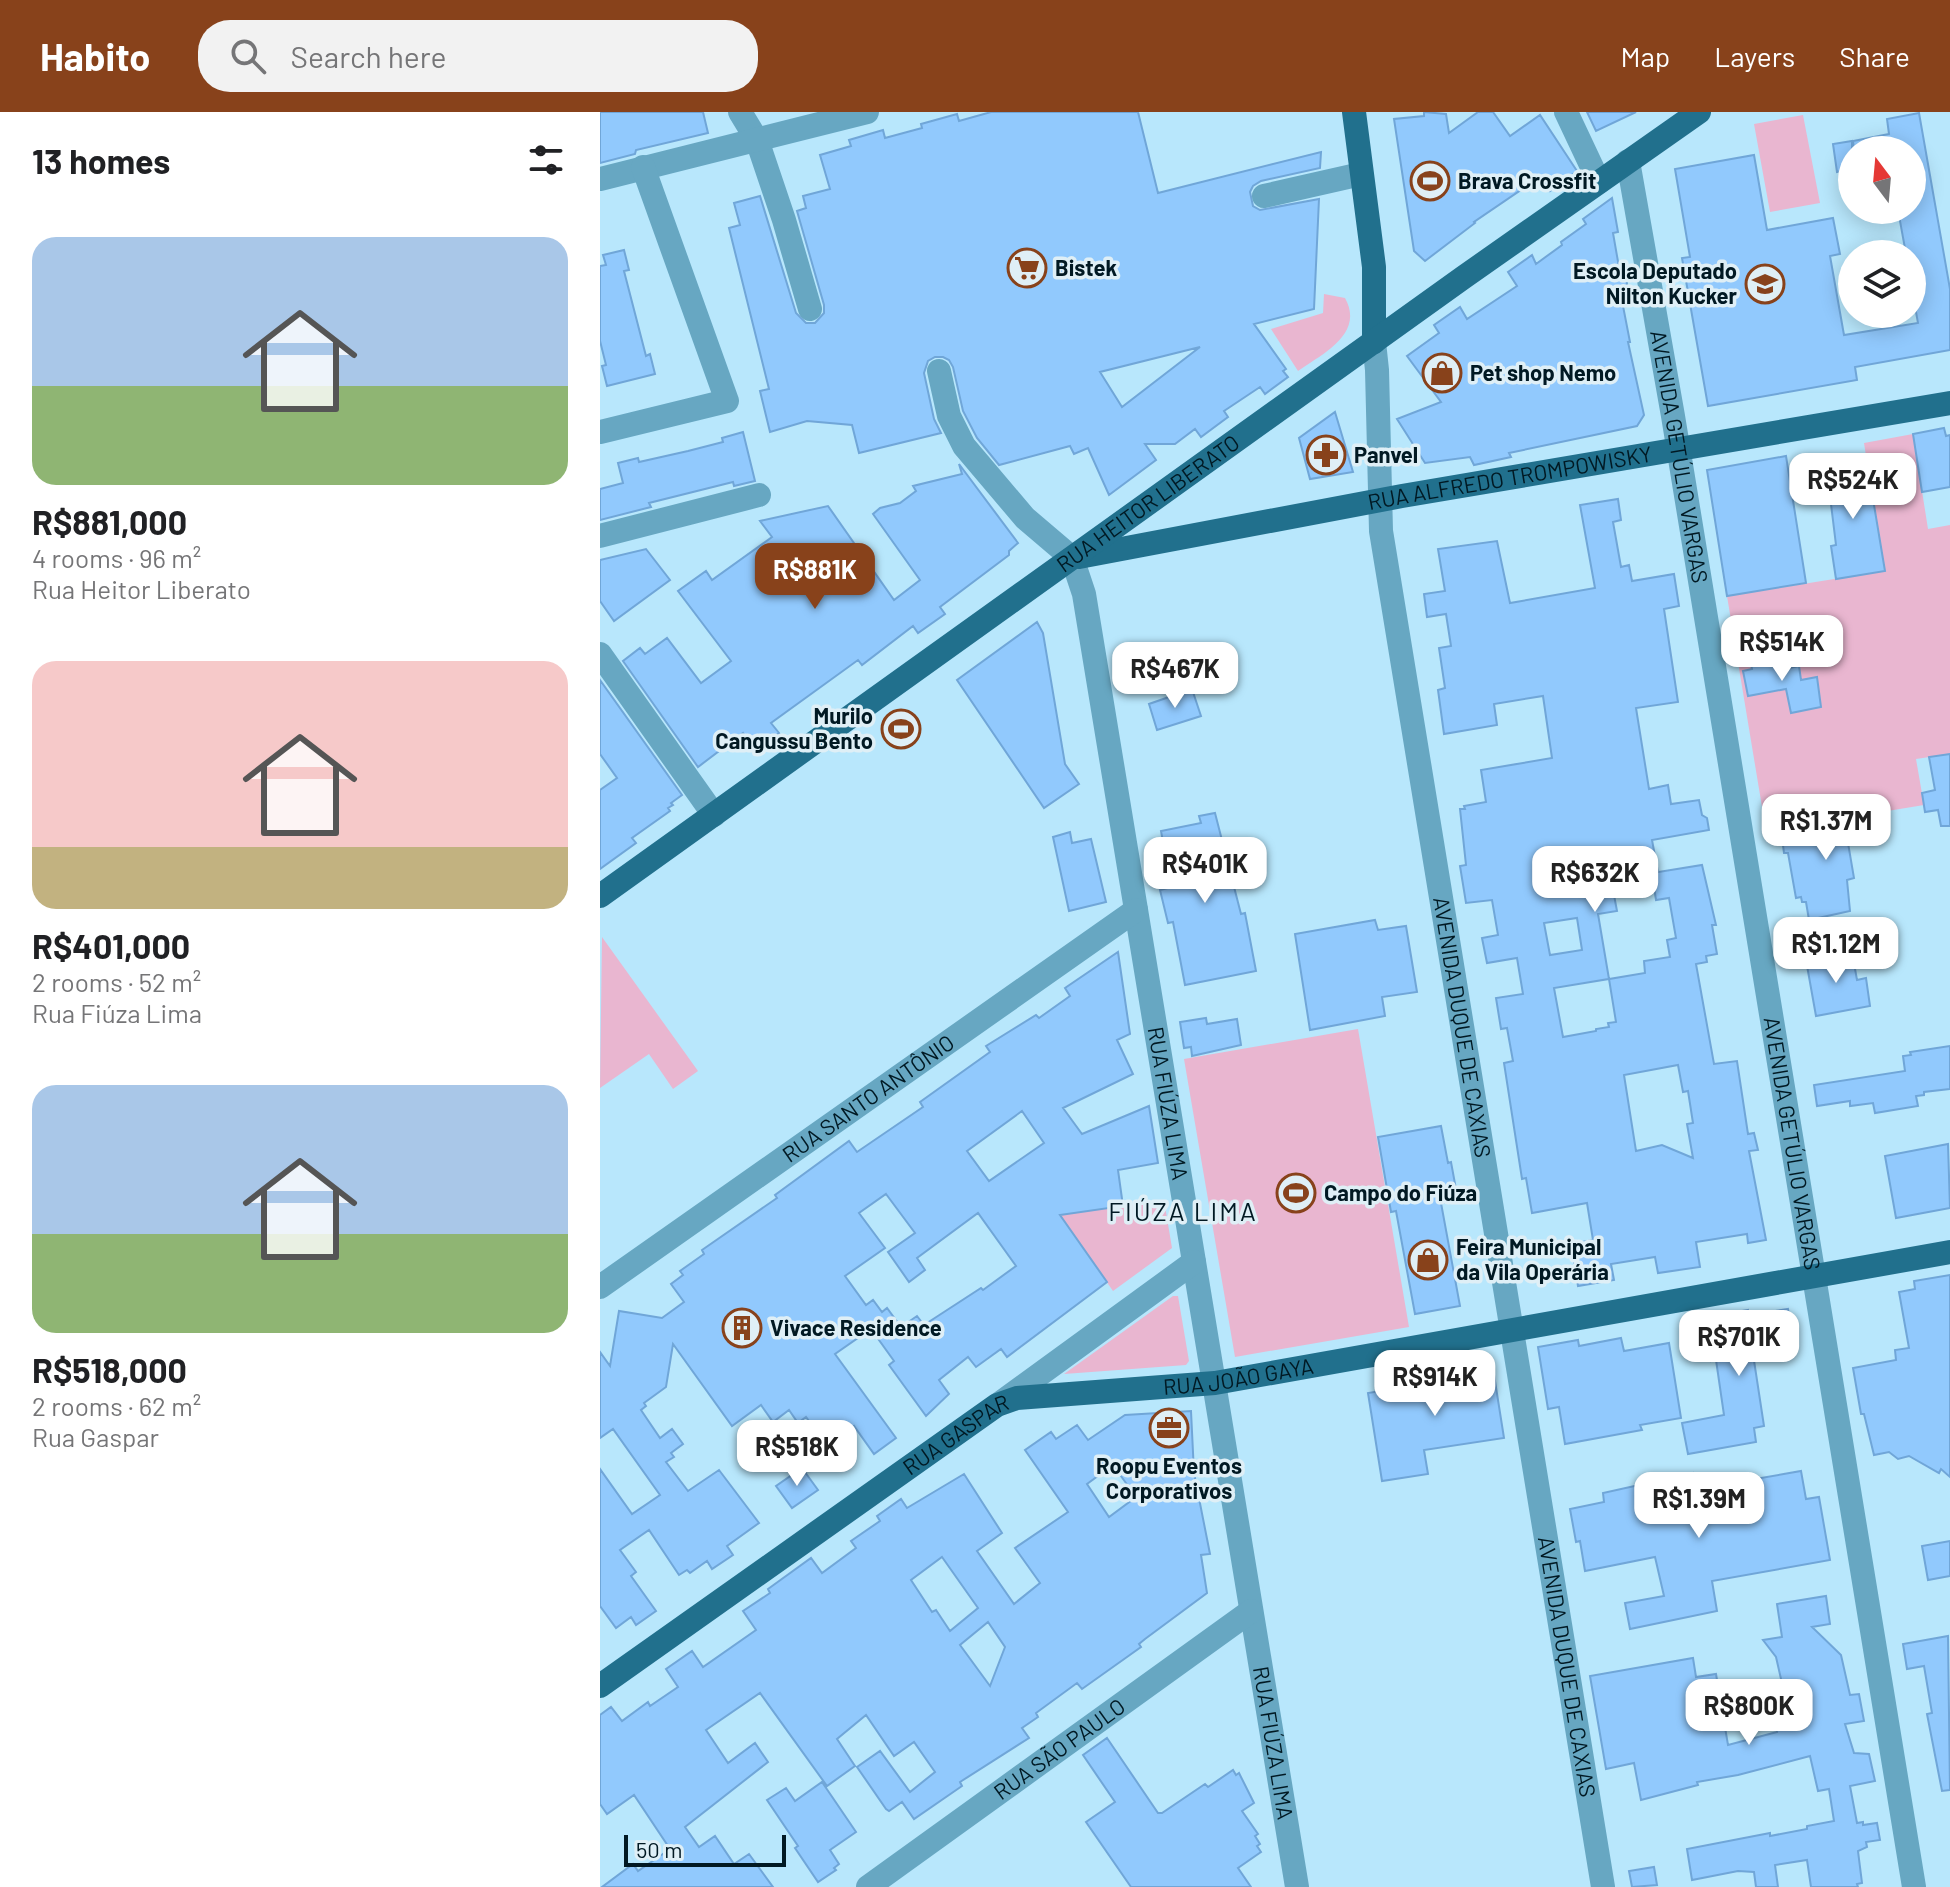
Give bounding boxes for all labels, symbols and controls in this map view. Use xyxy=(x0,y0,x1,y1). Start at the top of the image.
search box xyxy=(198,20,758,92)
text: Habito xyxy=(40,33,150,79)
icon: search xyxy=(226,34,270,78)
text: Search here xyxy=(290,38,446,74)
text: Map xyxy=(1620,39,1670,73)
text: Layers xyxy=(1714,39,1795,73)
text: Share xyxy=(1839,39,1910,73)
north arrow xyxy=(1838,136,1926,224)
map controls xyxy=(1838,136,1926,328)
icon: filters xyxy=(524,138,568,182)
text: 13 homes xyxy=(32,140,170,181)
sports icon: Brava Crossfit xyxy=(1409,160,1451,202)
place label: Brava Crossfit xyxy=(1458,167,1596,193)
button: layers xyxy=(1838,240,1926,328)
supermarket icon: Bistek xyxy=(1006,247,1048,289)
place label: Bistek xyxy=(1055,254,1117,280)
place label: Escola Deputado Nilton Kucker xyxy=(1573,257,1738,308)
school or university icon: Escola Deputado Nilton Kucker xyxy=(1744,263,1786,305)
icon: home xyxy=(228,289,372,433)
street label: AVENIDA GETÚLIO VARGAS xyxy=(1646,328,1714,585)
shop icon: Pet shop Nemo xyxy=(1421,352,1463,394)
place label: Pet shop Nemo xyxy=(1470,359,1616,385)
street label: RUA HEITOR LIBERATO xyxy=(1051,428,1244,577)
pharmacy icon: Panvel xyxy=(1305,434,1347,476)
street label: RUA ALFREDO TROMPOWISKY xyxy=(1365,440,1654,514)
place label: Panvel xyxy=(1354,441,1418,467)
pin: R$524K xyxy=(1788,453,1918,521)
text: R$524K xyxy=(1807,463,1899,494)
text: R$881,000 xyxy=(32,501,187,542)
text: 4 rooms · 96 m² xyxy=(32,542,201,573)
pin: R$881K xyxy=(750,543,880,611)
text: R$881K xyxy=(773,553,857,584)
text: Rua Heitor Liberato xyxy=(32,573,251,604)
pin: R$514K xyxy=(1717,615,1847,683)
text: R$514K xyxy=(1739,625,1825,656)
pin: R$467K xyxy=(1110,642,1240,710)
text: R$467K xyxy=(1130,652,1220,683)
place label: Murilo Cangussu Bento xyxy=(715,702,873,753)
sports icon: Murilo Cangussu Bento xyxy=(880,708,922,750)
icon: home xyxy=(228,713,372,857)
pin: R$1.37M xyxy=(1752,794,1900,862)
text: R$1.37M xyxy=(1780,804,1872,835)
pin: R$401K xyxy=(1140,837,1270,905)
pin: R$632K xyxy=(1530,846,1660,914)
text: R$401K xyxy=(1162,847,1248,878)
text: R$632K xyxy=(1550,856,1640,887)
street label: AVENIDA DUQUE DE CAXIAS xyxy=(1429,895,1497,1159)
pin: R$1.12M xyxy=(1762,917,1910,985)
text: R$401,000 xyxy=(32,925,190,966)
text: R$1.12M xyxy=(1791,927,1881,958)
text: 2 rooms · 52 m² xyxy=(32,966,201,997)
text: Rua Fiúza Lima xyxy=(32,997,202,1028)
street label: AVENIDA GETÚLIO VARGAS xyxy=(1760,1015,1827,1272)
street label: RUA FIÚZA LIMA xyxy=(1143,1025,1194,1182)
street label: RUA SANTO ANTÔNIO xyxy=(777,1028,958,1167)
icon: home xyxy=(228,1137,372,1281)
sports icon: Campo do Fiúza xyxy=(1275,1172,1317,1214)
place label: Campo do Fiúza xyxy=(1324,1179,1477,1205)
district label: FIÚZA LIMA xyxy=(1108,1195,1258,1226)
place label: Feira Municipal da Vila Operária xyxy=(1456,1233,1609,1284)
shop icon: Feira Municipal da Vila Operária xyxy=(1407,1239,1449,1281)
building icon: Vivace Residence xyxy=(721,1307,763,1349)
pin: R$701K xyxy=(1674,1310,1804,1378)
place label: Vivace Residence xyxy=(770,1314,942,1340)
text: R$701K xyxy=(1697,1320,1781,1351)
text: R$518,000 xyxy=(32,1349,187,1390)
pin: R$914K xyxy=(1370,1350,1500,1418)
street label: RUA JOÃO GAYA xyxy=(1162,1352,1315,1399)
text: R$914K xyxy=(1392,1360,1478,1391)
street label: RUA GASPAR xyxy=(897,1388,1012,1480)
text: 2 rooms · 62 m² xyxy=(32,1390,201,1421)
office icon: Roopu Eventos Corporativos xyxy=(1148,1407,1190,1449)
pin: R$518K xyxy=(732,1420,862,1488)
text: Rua Gaspar xyxy=(32,1421,159,1452)
text: R$518K xyxy=(755,1430,839,1461)
place label: Roopu Eventos Corporativos xyxy=(1096,1452,1242,1503)
pin: R$1.39M xyxy=(1625,1472,1773,1540)
text: R$1.39M xyxy=(1652,1482,1746,1513)
street label: AVENIDA DUQUE DE CAXIAS xyxy=(1534,1534,1602,1799)
street label: RUA FIÚZA LIMA xyxy=(1249,1664,1300,1821)
pin: R$800K xyxy=(1684,1679,1814,1747)
text: R$800K xyxy=(1704,1689,1794,1720)
street label: RUA SÃO PAULO xyxy=(988,1692,1130,1804)
scale bar xyxy=(624,1831,786,1867)
text: 50 m xyxy=(636,1836,682,1862)

